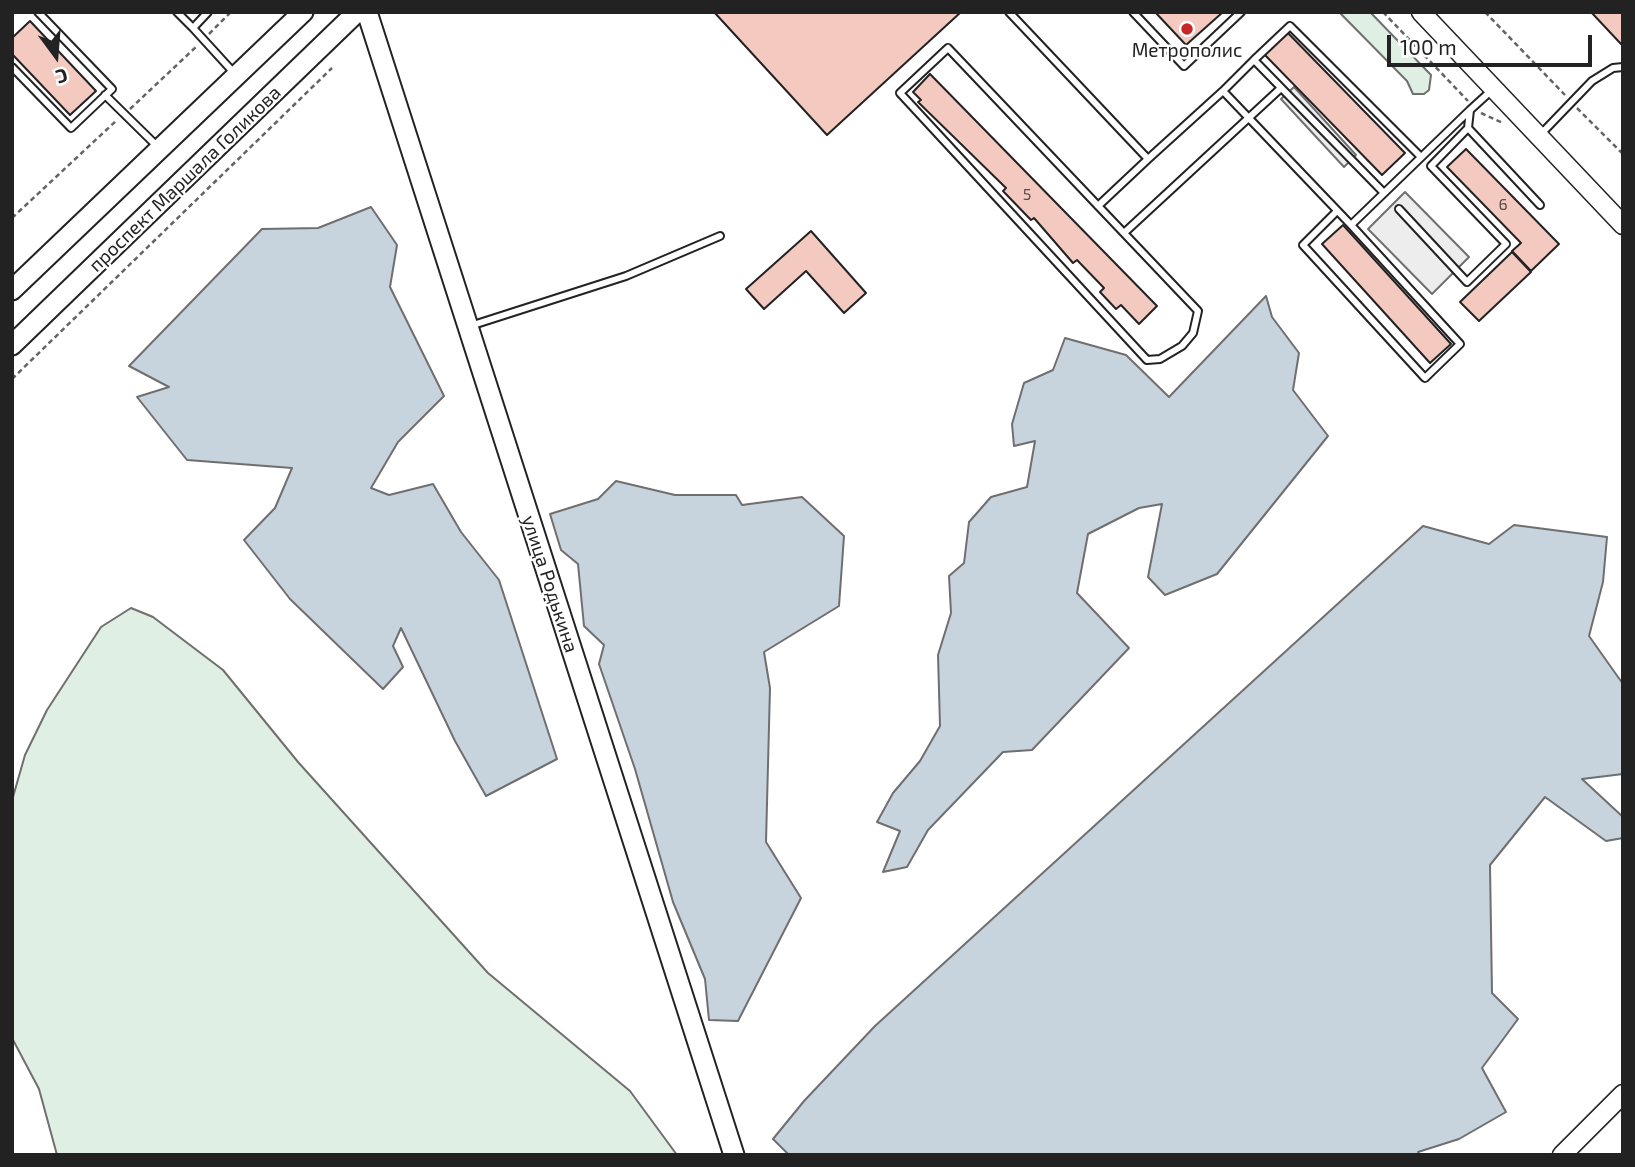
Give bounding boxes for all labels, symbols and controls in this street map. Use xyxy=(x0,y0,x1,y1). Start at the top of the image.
north arrow xyxy=(21,21,91,91)
marker: Метрополис xyxy=(1179,21,1195,37)
scale bar xyxy=(1390,21,1595,65)
text: 100 m xyxy=(1400,34,1457,59)
place label: Метрополис xyxy=(1132,40,1242,62)
text: С xyxy=(53,64,70,89)
street label: проспект Маршала Голикова xyxy=(84,81,286,277)
house number: 5 xyxy=(1023,185,1031,205)
house number: 6 xyxy=(1498,195,1508,215)
street label: улица Родькина xyxy=(517,513,583,655)

